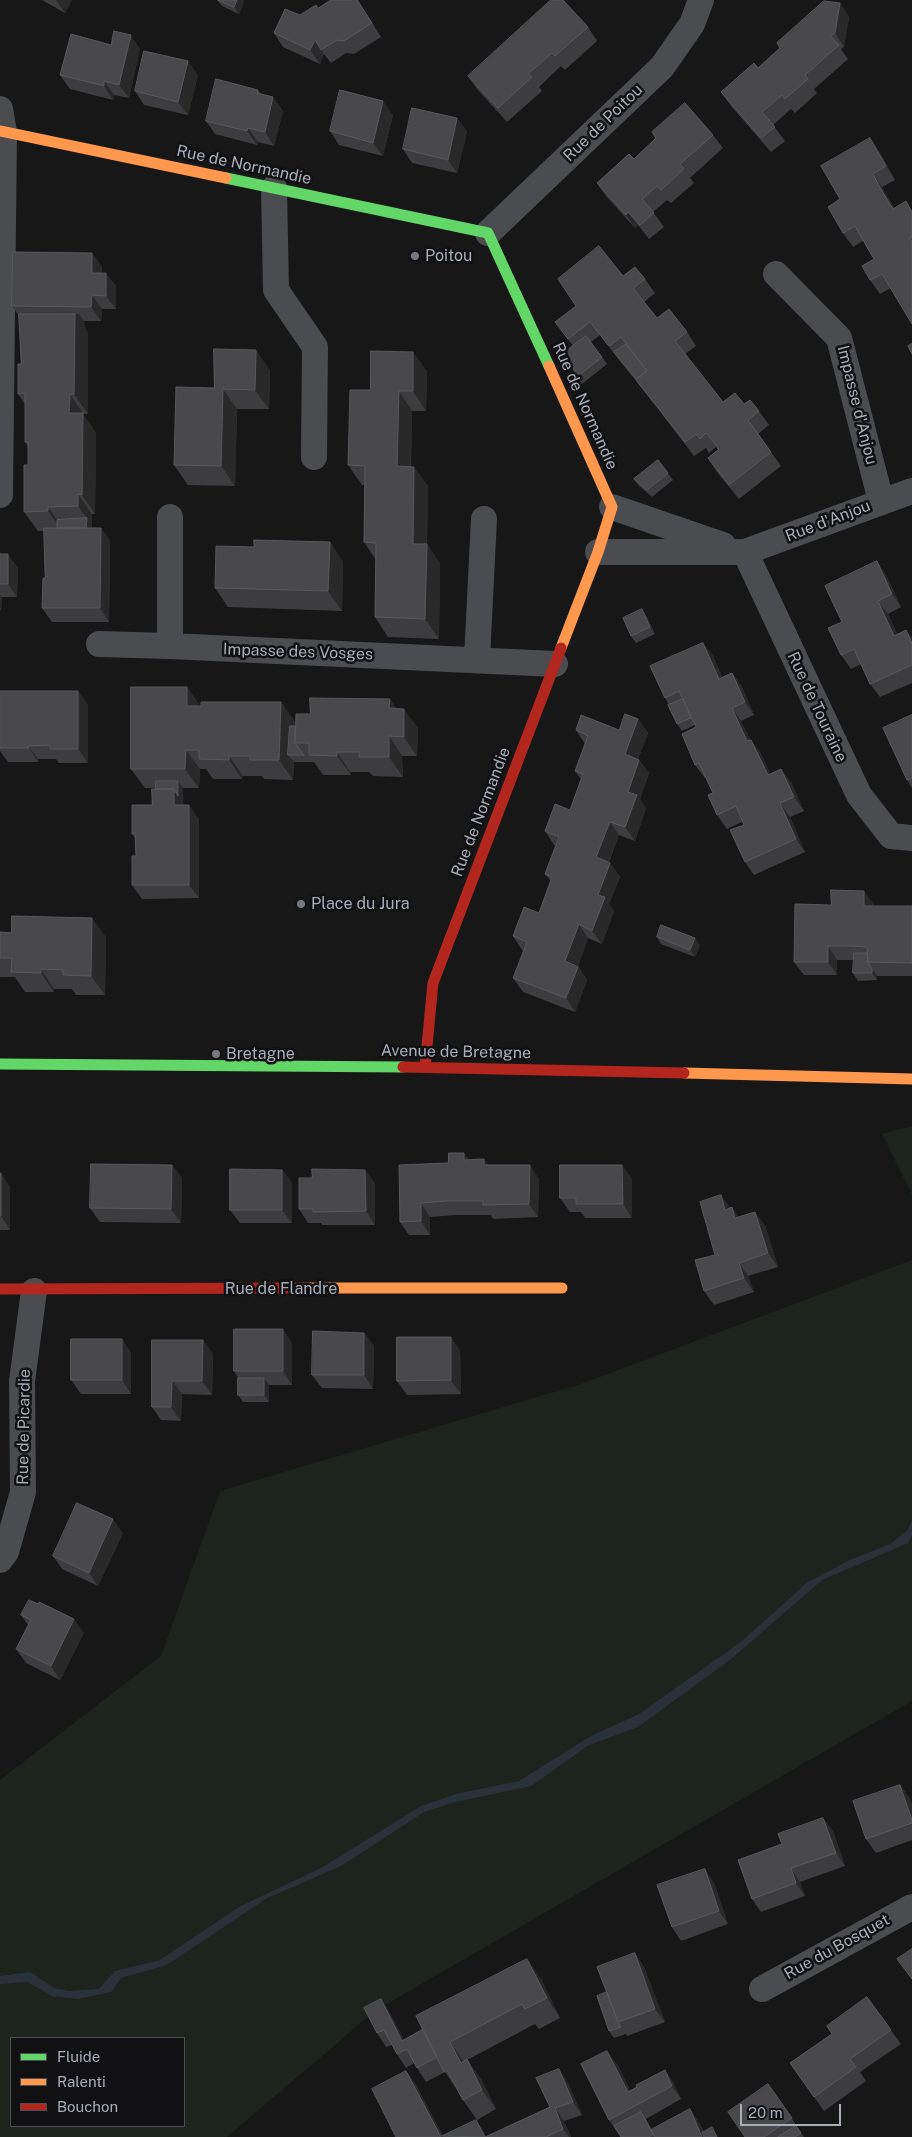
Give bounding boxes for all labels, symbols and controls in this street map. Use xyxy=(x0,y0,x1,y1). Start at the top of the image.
street label: Rue de Poitou xyxy=(559,80,647,166)
street label: Rue de Normandie xyxy=(175,141,313,189)
place label: Poitou xyxy=(425,246,472,266)
marker: Poitou xyxy=(409,250,421,262)
street label: Rue de Normandie xyxy=(548,339,622,473)
street label: Impasse d'Anjou xyxy=(833,343,881,467)
street label: Rue d'Anjou xyxy=(783,496,873,546)
street label: Impasse des Vosges xyxy=(223,640,373,664)
street label: Rue de Touraine xyxy=(783,649,851,765)
street label: Rue de Normandie xyxy=(447,744,515,880)
place label: Place du Jura xyxy=(311,894,410,914)
marker: Place du Jura xyxy=(295,898,307,910)
street label: Avenue de Bretagne xyxy=(381,1041,531,1063)
place label: Bretagne xyxy=(226,1044,295,1064)
marker: Bretagne xyxy=(210,1048,222,1060)
street label: Rue de Flandre xyxy=(225,1279,337,1299)
street label: Rue de Picardie xyxy=(13,1369,35,1485)
street label: Rue du Bosquet xyxy=(781,1910,893,1984)
legend xyxy=(10,2037,185,2127)
text: Fluide xyxy=(57,2048,100,2065)
text: Ralenti xyxy=(57,2073,106,2090)
scale bar xyxy=(742,2094,843,2126)
text: Bouchon xyxy=(57,2098,118,2115)
text: 20 m xyxy=(748,2104,783,2121)

